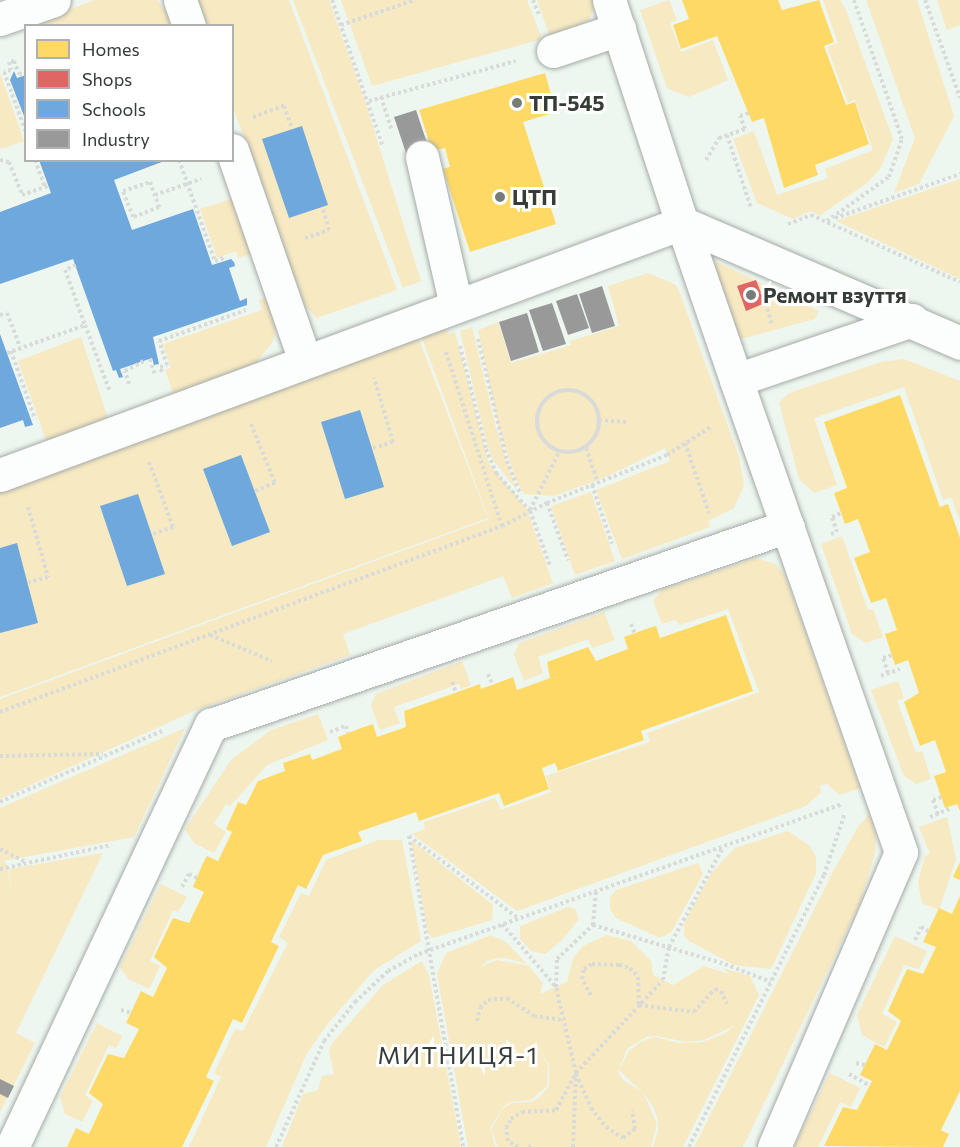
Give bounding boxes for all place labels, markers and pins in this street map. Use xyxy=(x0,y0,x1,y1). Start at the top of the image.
place label: ТП-545 xyxy=(529,90,605,116)
marker: ТП-545 xyxy=(510,96,524,110)
place label: ЦТП xyxy=(512,184,557,210)
marker: ЦТП xyxy=(493,190,507,204)
place label: Ремонт взуття xyxy=(763,282,907,308)
marker: Ремонт взуття xyxy=(744,288,758,302)

